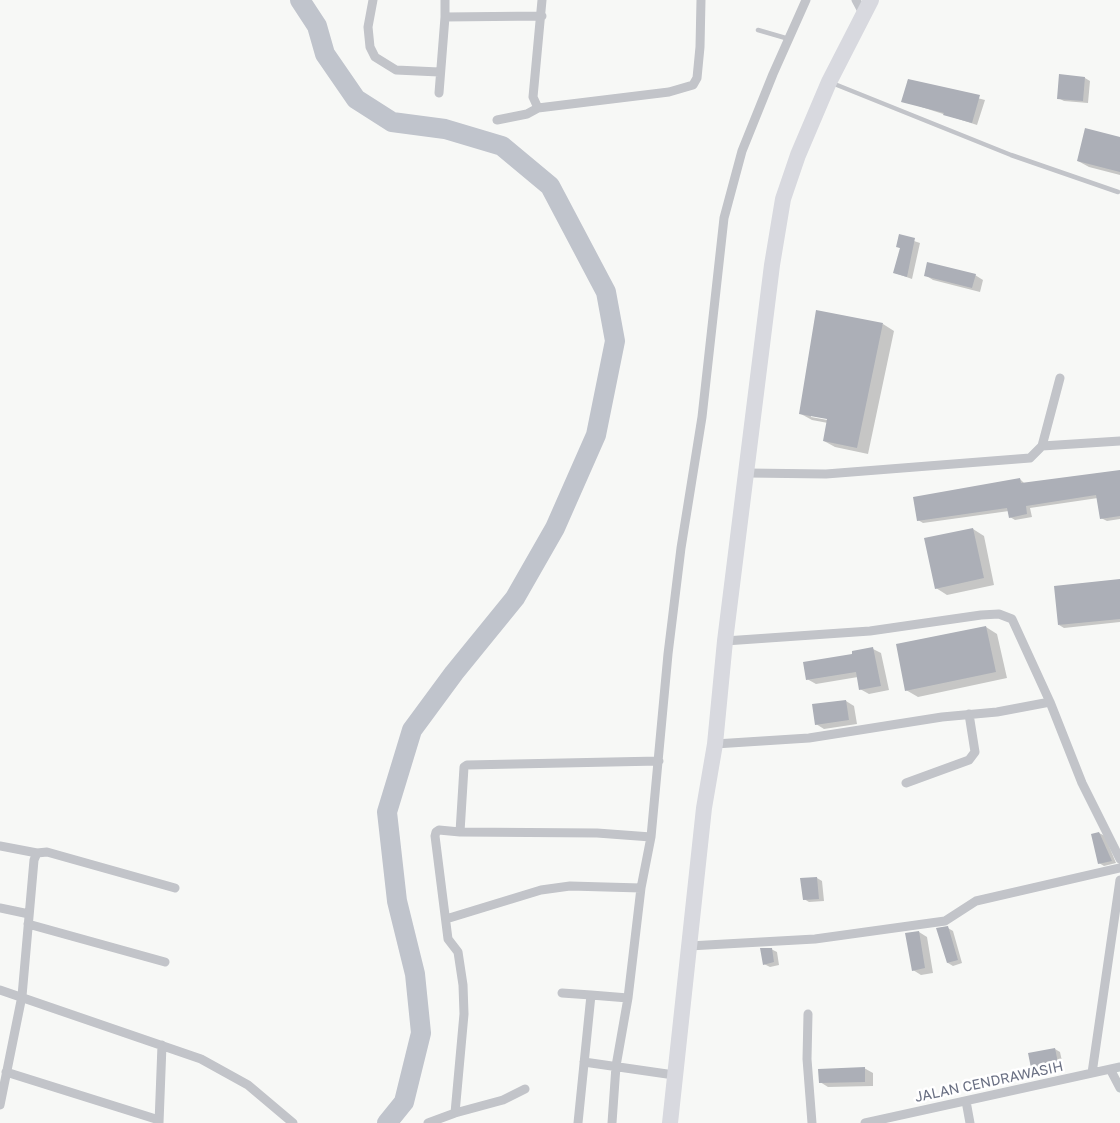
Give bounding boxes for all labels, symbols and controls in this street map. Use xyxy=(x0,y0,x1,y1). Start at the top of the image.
street label: JALAN CENDRAWASIH xyxy=(913,1058,1065,1106)

